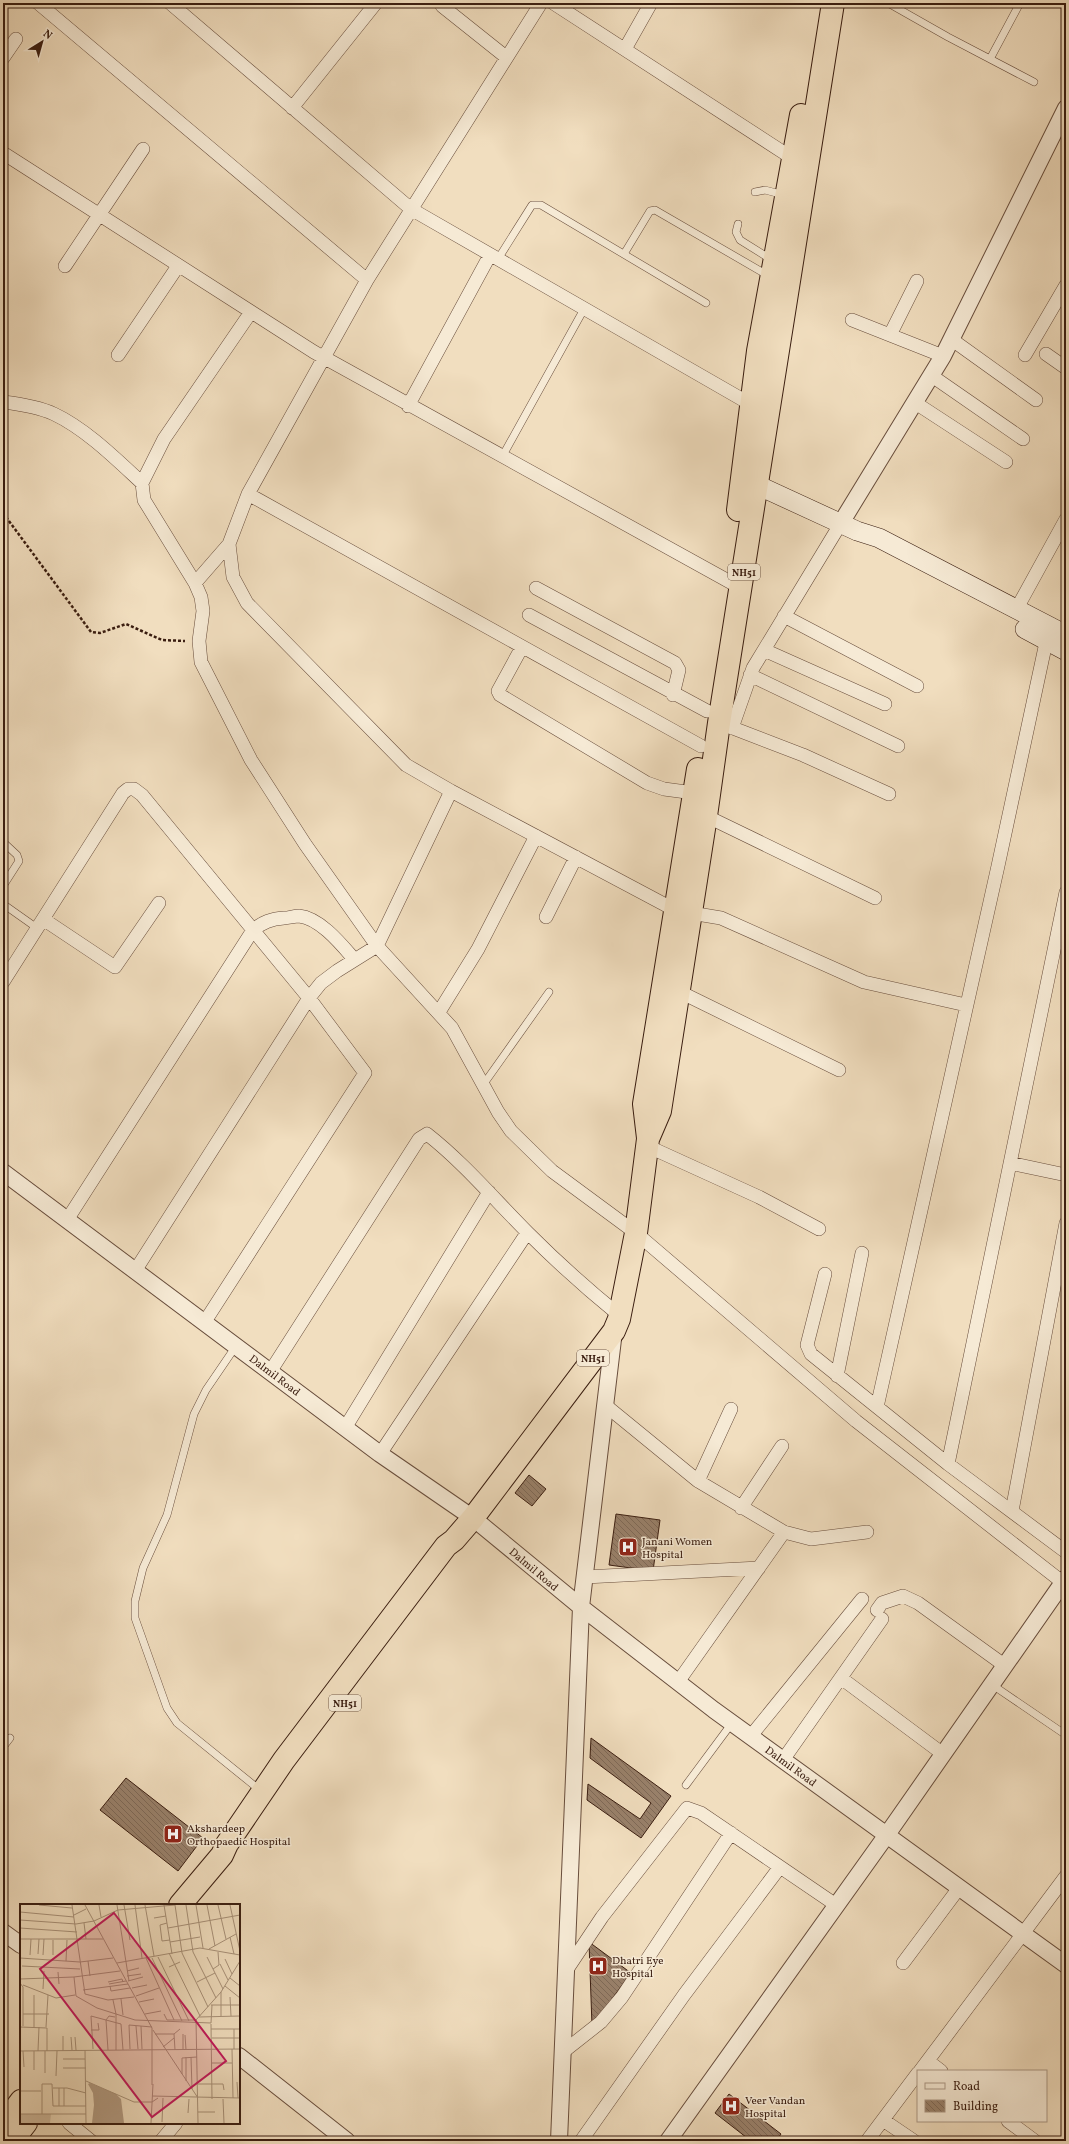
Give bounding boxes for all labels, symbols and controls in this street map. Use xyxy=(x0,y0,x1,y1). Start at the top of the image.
north arrow xyxy=(22,22,62,62)
text: N xyxy=(39,27,55,44)
road number: NH51 xyxy=(728,564,760,580)
road number: NH51 xyxy=(577,1350,609,1366)
street label: Dalmil Road xyxy=(246,1352,303,1400)
place label: Janani Women Hospital xyxy=(642,1535,713,1563)
hospital icon: Janani Women Hospital xyxy=(617,1536,639,1558)
street label: Dalmil Road xyxy=(505,1545,561,1595)
road number: NH51 xyxy=(329,1695,361,1711)
street label: Dalmil Road xyxy=(761,1743,819,1791)
place label: Akshardeep Orthopaedic Hospital xyxy=(187,1822,291,1850)
hospital icon: Akshardeep Orthopaedic Hospital xyxy=(162,1823,184,1845)
inset map xyxy=(20,1904,240,2124)
place label: Dhatri Eye Hospital xyxy=(612,1954,664,1982)
hospital icon: Dhatri Eye Hospital xyxy=(587,1955,609,1977)
legend xyxy=(917,2070,1047,2122)
text: Road xyxy=(953,2079,980,2095)
place label: Veer Vandan Hospital xyxy=(745,2094,806,2122)
hospital icon: Veer Vandan Hospital xyxy=(720,2095,742,2117)
text: Building xyxy=(953,2099,998,2115)

